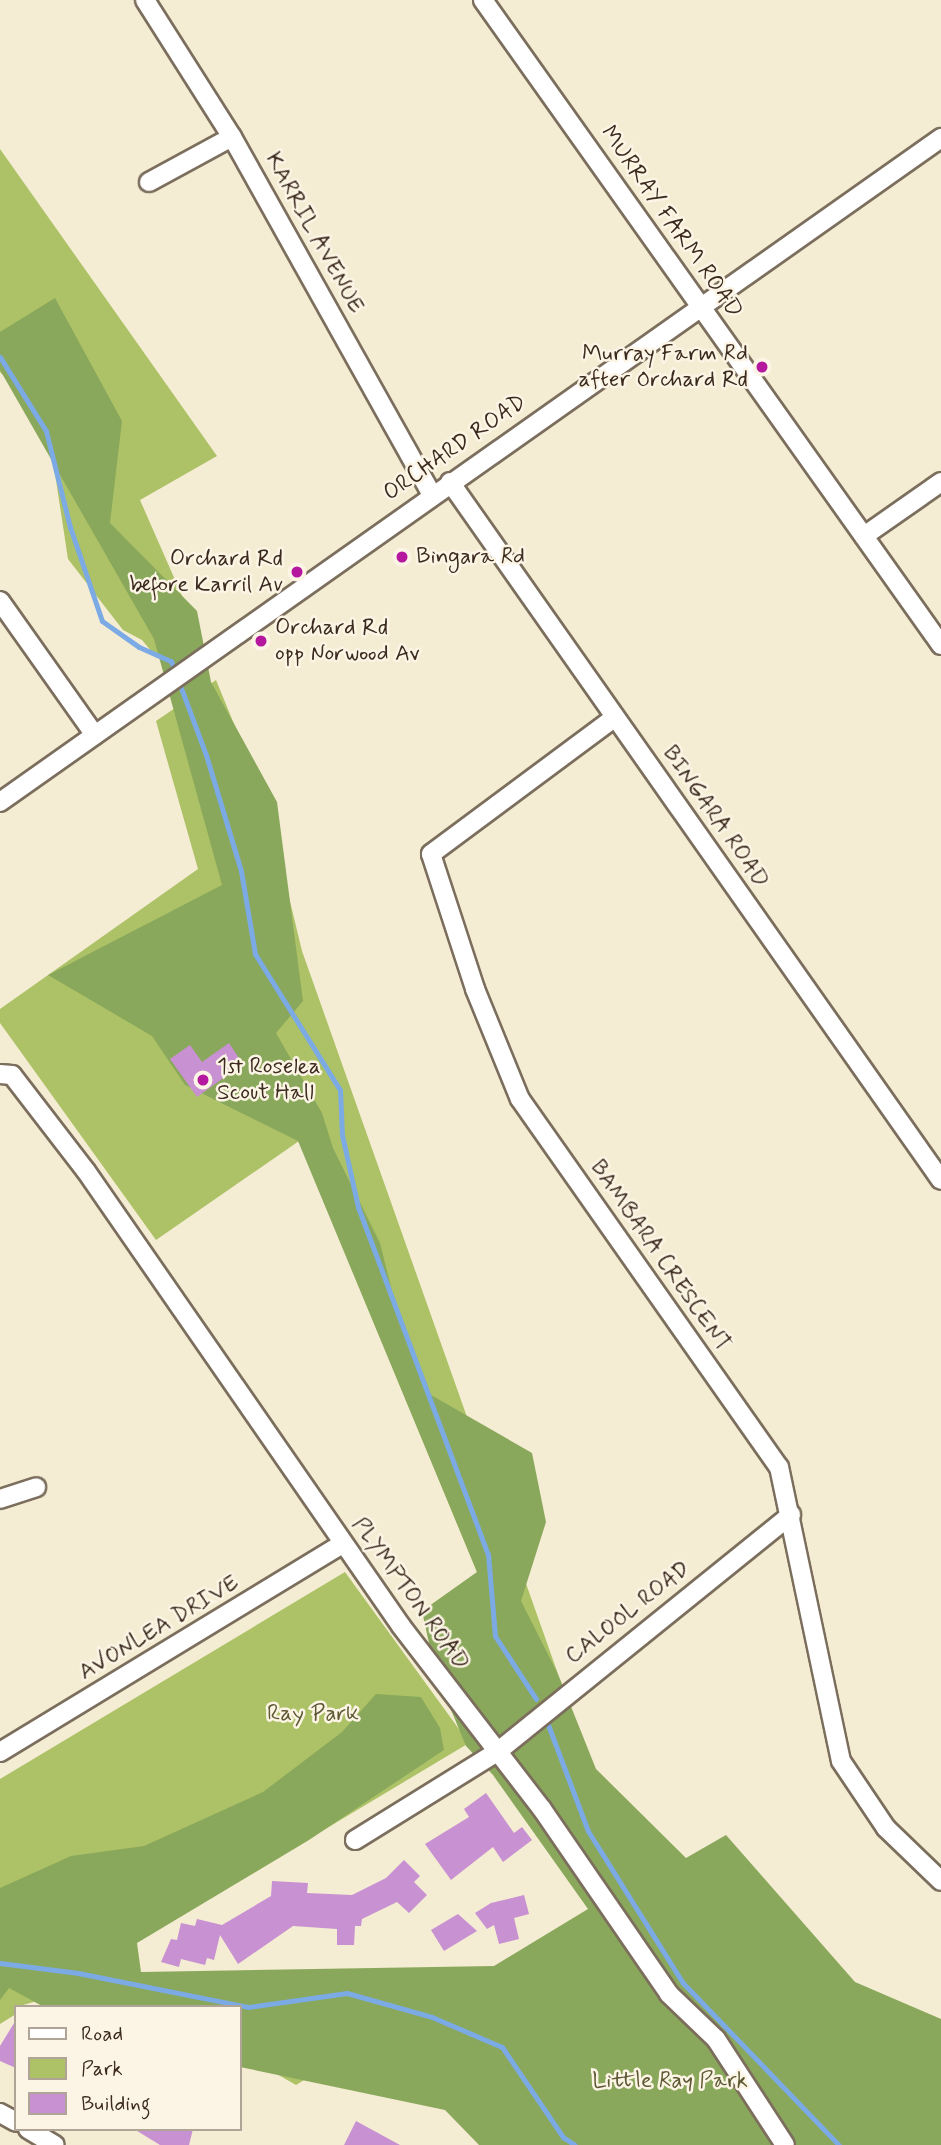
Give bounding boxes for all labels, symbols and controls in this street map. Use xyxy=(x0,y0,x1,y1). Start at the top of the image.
street label: MURRAY FARM ROAD xyxy=(596,123,746,321)
street label: KARRIL AVENUE xyxy=(258,146,370,320)
place label: Murray Farm Rd after Orchard Rd xyxy=(579,340,748,394)
marker: Murray Farm Rd after Orchard Rd xyxy=(754,359,770,375)
street label: ORCHARD ROAD xyxy=(380,389,530,507)
place label: Bingara Rd xyxy=(416,543,525,571)
place label: Orchard Rd before Karril Av xyxy=(127,545,283,599)
marker: Bingara Rd xyxy=(394,549,410,565)
marker: Orchard Rd before Karril Av xyxy=(289,564,305,580)
place label: Orchard Rd opp Norwood Av xyxy=(275,614,422,668)
marker: Orchard Rd opp Norwood Av xyxy=(253,633,269,649)
street label: BINGARA ROAD xyxy=(656,741,774,893)
place label: 1st Roselea Scout Hall xyxy=(217,1053,321,1107)
marker: 1st Roselea Scout Hall xyxy=(195,1072,211,1088)
street label: BAMBARA CRESCENT xyxy=(581,1152,739,1360)
street label: PLYMPTON ROAD xyxy=(346,1513,474,1675)
street label: CALOOL ROAD xyxy=(560,1556,696,1670)
street label: AVONLEA DRIVE xyxy=(73,1569,245,1687)
park label: Ray Park xyxy=(269,1700,357,1728)
legend xyxy=(14,2005,242,2131)
text: Road xyxy=(81,2020,123,2048)
text: Park xyxy=(81,2055,123,2083)
park label: Little Ray Park xyxy=(592,2067,748,2095)
text: Building xyxy=(81,2090,151,2118)

